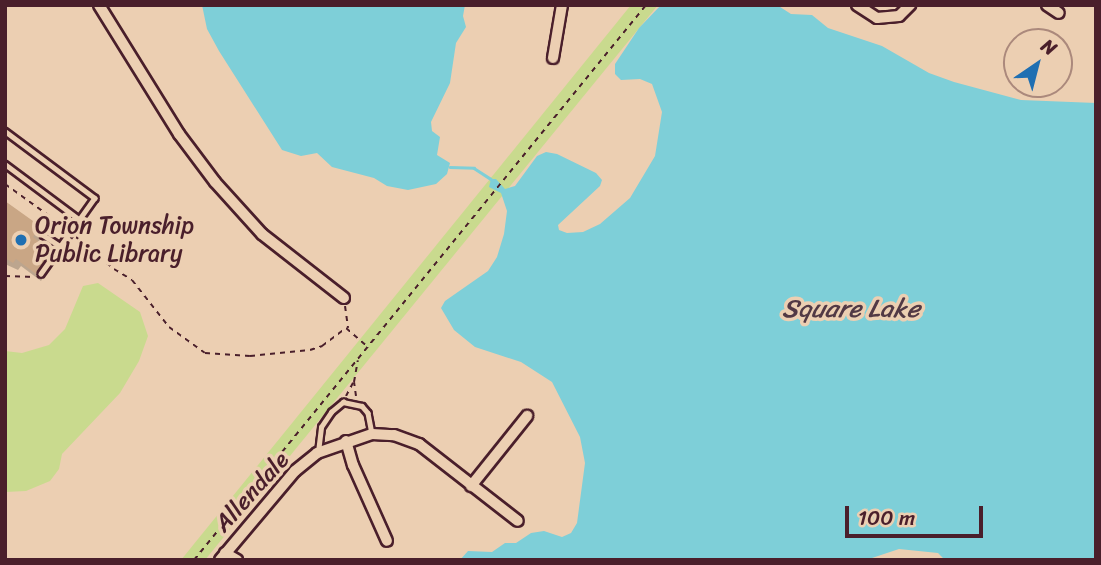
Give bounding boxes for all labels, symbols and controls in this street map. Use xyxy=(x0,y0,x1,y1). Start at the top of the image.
north arrow xyxy=(1003,28,1073,98)
text: N xyxy=(1034,30,1064,64)
place label: Orion Township Public Library xyxy=(35,212,193,268)
marker: Orion Township Public Library xyxy=(13,232,29,248)
water label: Square Lake xyxy=(782,293,920,325)
street label: Allendale xyxy=(209,446,295,538)
scale bar xyxy=(849,491,987,536)
text: 100 m xyxy=(858,499,915,537)

